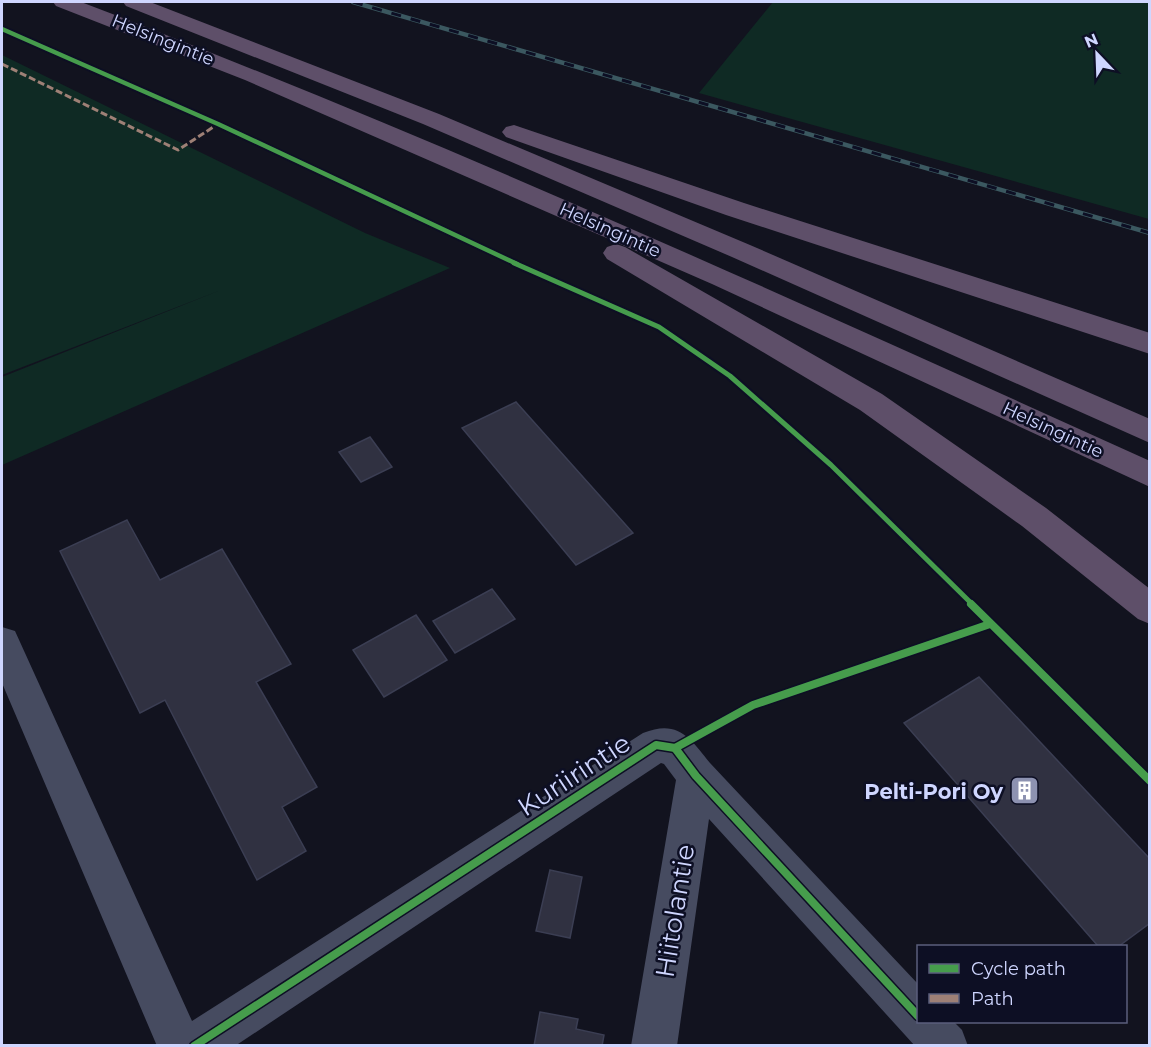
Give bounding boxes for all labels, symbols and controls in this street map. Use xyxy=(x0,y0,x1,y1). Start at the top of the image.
street label: Helsingintie xyxy=(109,9,218,71)
north arrow xyxy=(1067,24,1127,84)
text: N xyxy=(1082,29,1101,52)
street label: Helsingintie xyxy=(556,198,664,262)
street label: Helsingintie xyxy=(999,397,1107,463)
street label: Kuriirintie xyxy=(512,727,636,823)
building icon: Pelti-Pori Oy xyxy=(1008,775,1040,807)
place label: Pelti-Pori Oy xyxy=(864,779,1003,804)
street label: Hiitolantie xyxy=(649,842,701,980)
legend xyxy=(917,945,1127,1023)
text: Cycle path xyxy=(971,958,1066,980)
text: Path xyxy=(971,988,1014,1010)

